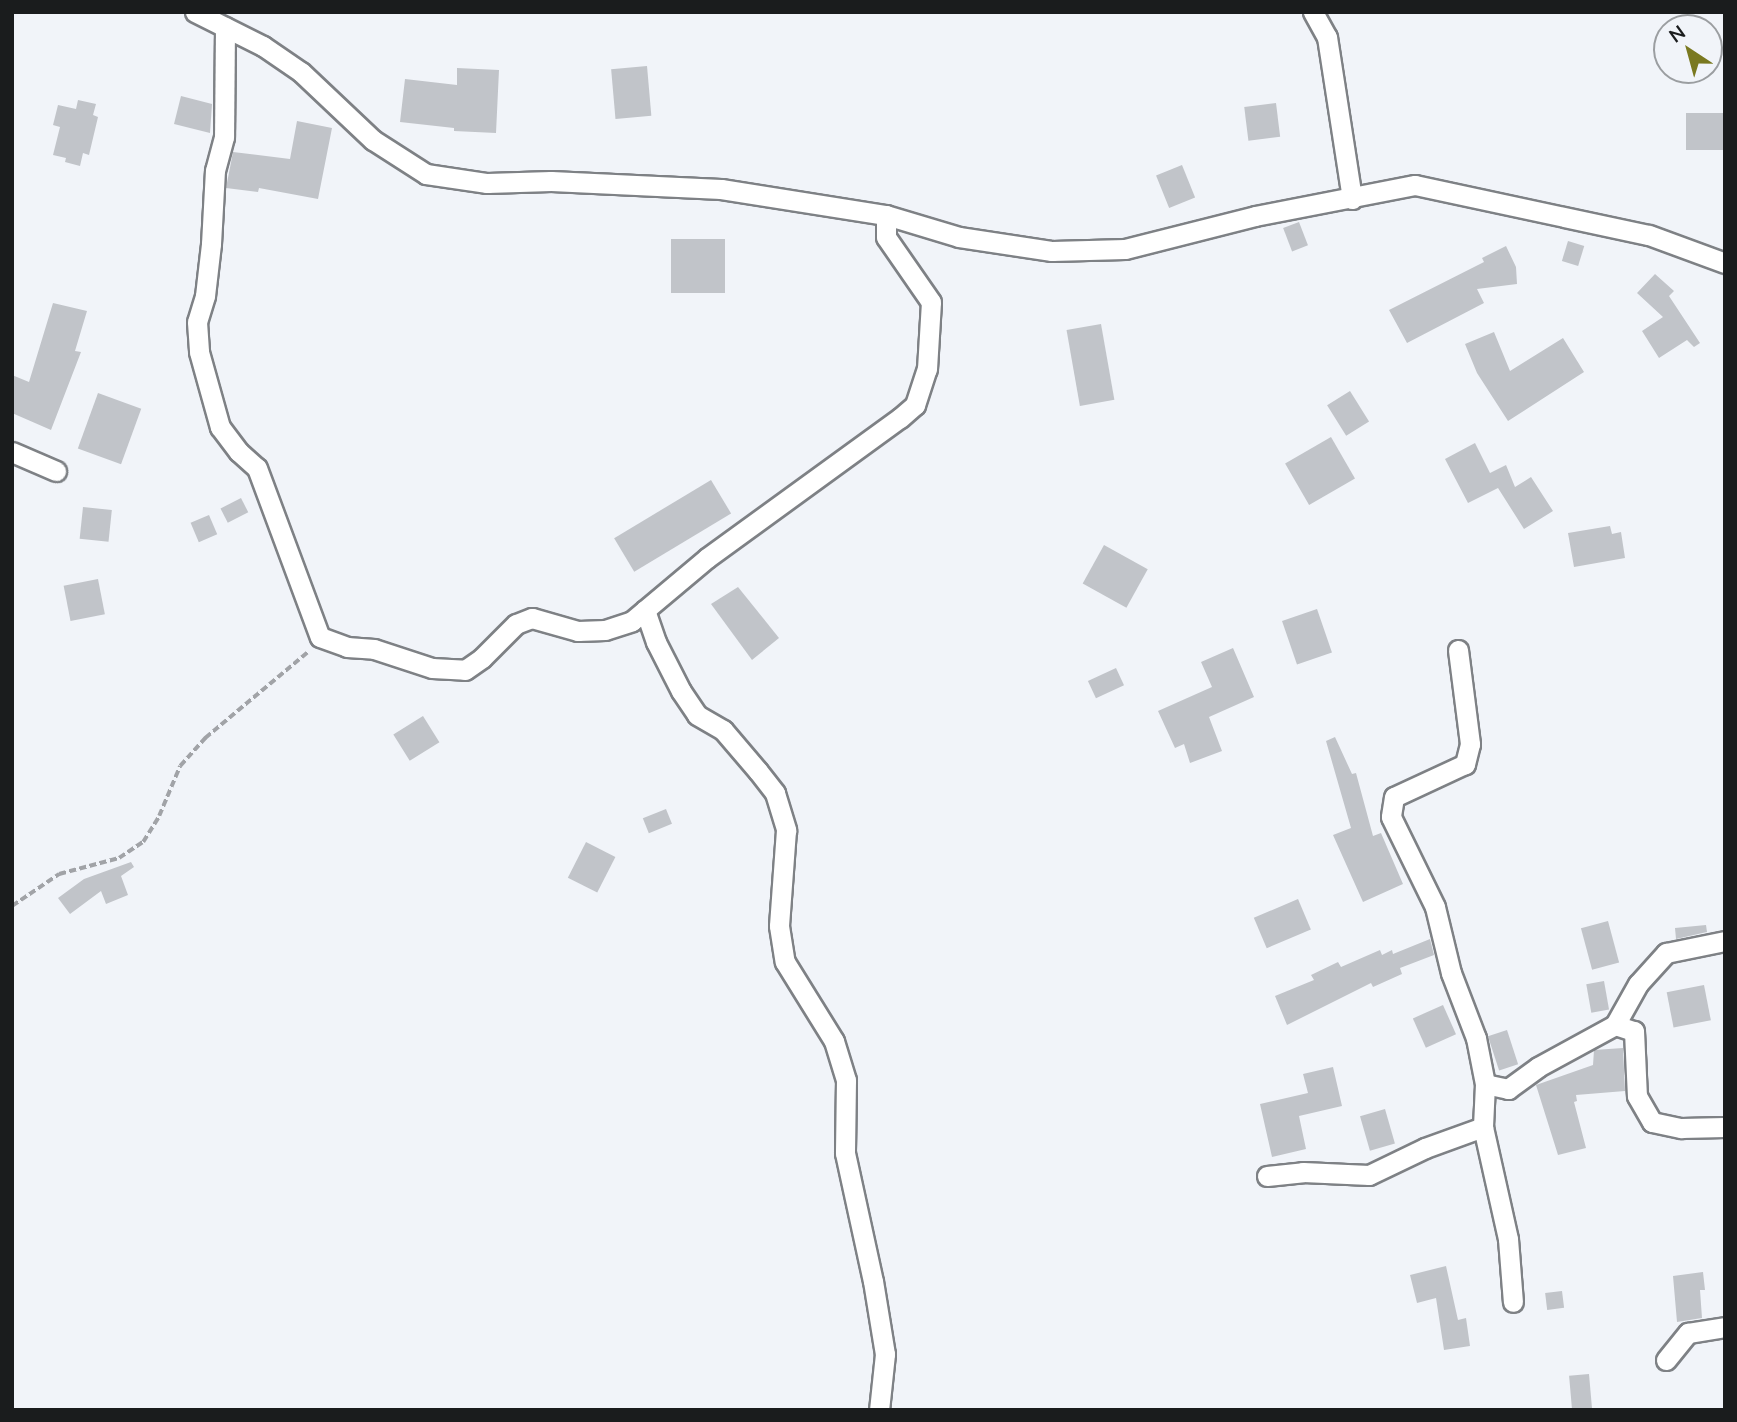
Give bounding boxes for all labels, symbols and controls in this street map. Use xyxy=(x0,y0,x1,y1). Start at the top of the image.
north arrow xyxy=(1653,14,1723,84)
text: N xyxy=(1664,20,1690,48)

